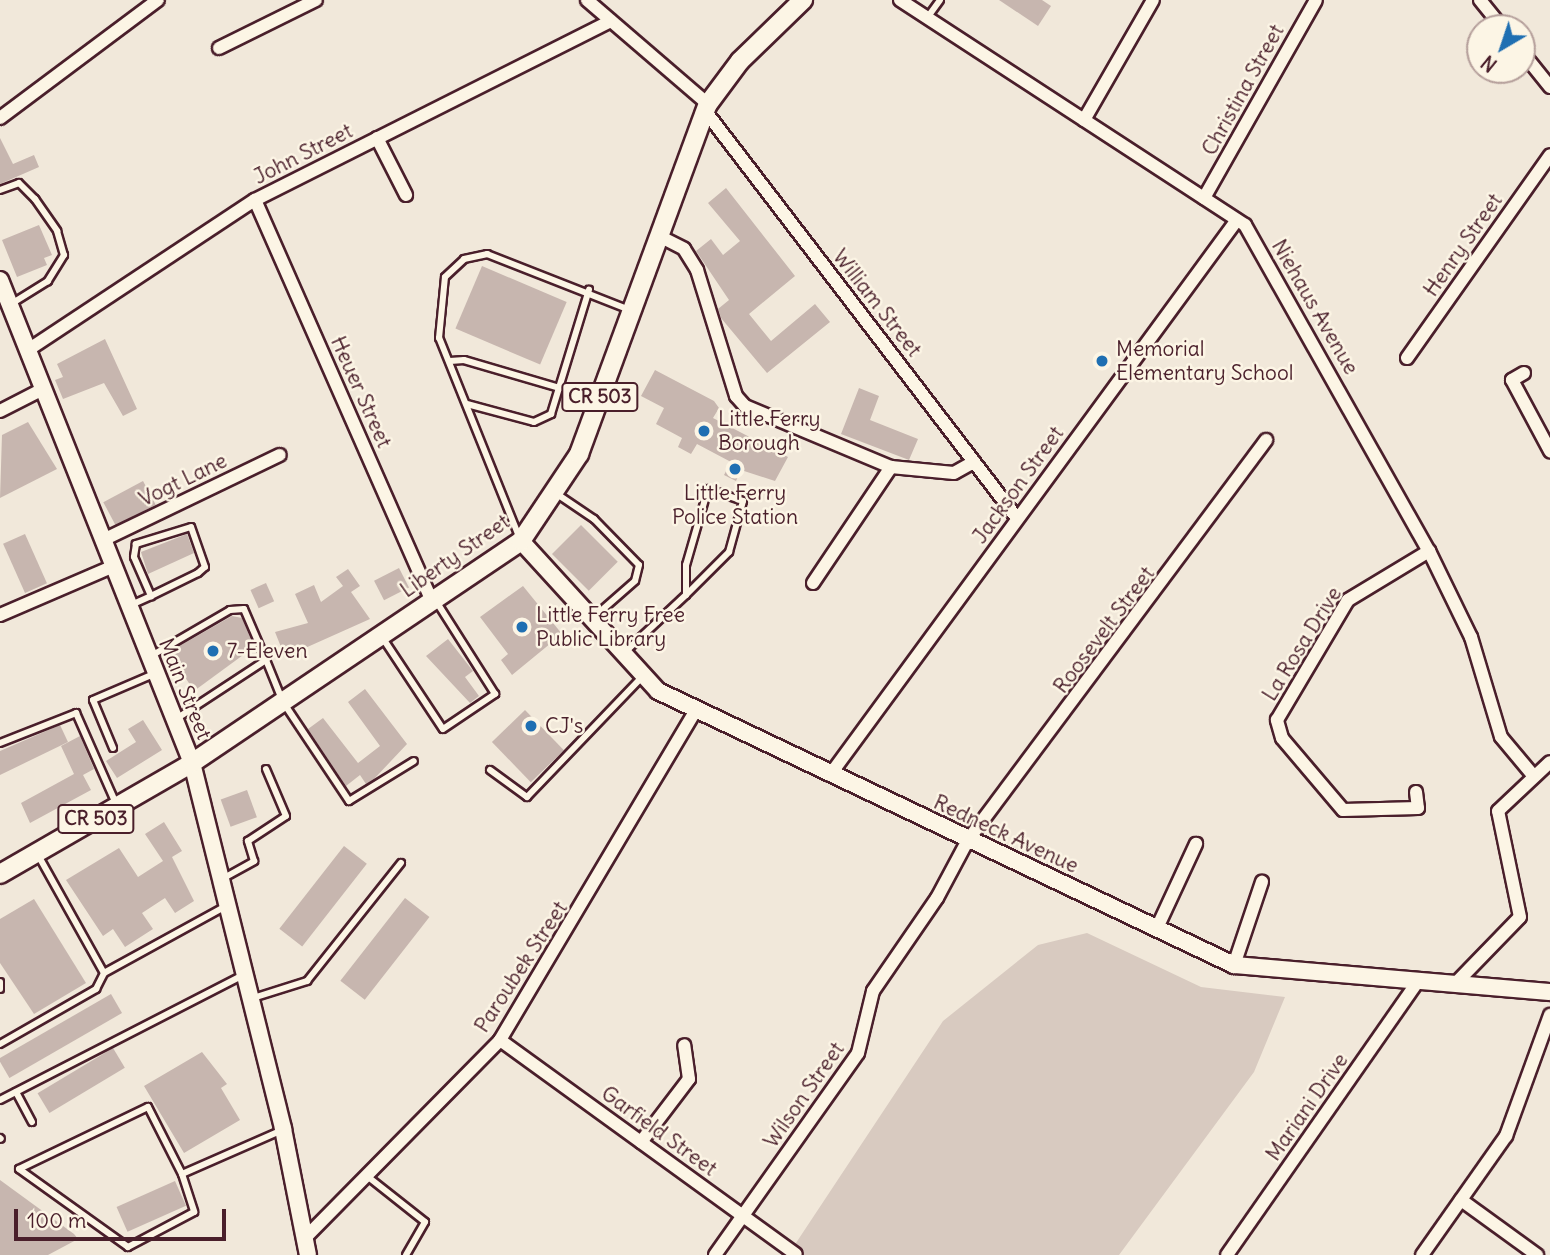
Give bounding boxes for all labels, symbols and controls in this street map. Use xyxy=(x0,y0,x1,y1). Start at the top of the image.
north arrow xyxy=(1466,14,1536,84)
street label: Christina Street xyxy=(1197,20,1289,160)
text: N xyxy=(1476,50,1502,77)
street label: John Street xyxy=(249,118,357,190)
street label: Henry Street xyxy=(1418,189,1508,301)
street label: Niehaus Avenue xyxy=(1266,235,1364,379)
street label: William Street xyxy=(827,244,927,362)
street label: Heuer Street xyxy=(325,332,397,452)
place label: Memorial Elementary School xyxy=(1116,336,1293,386)
marker: Memorial Elementary School xyxy=(1094,353,1110,369)
road number: CR 503 xyxy=(560,382,640,412)
place label: Little Ferry Borough xyxy=(718,406,820,456)
street label: Jackson Street xyxy=(967,422,1069,548)
marker: Little Ferry Borough xyxy=(696,423,712,439)
street label: Vogt Lane xyxy=(135,448,231,512)
marker: Little Ferry Police Station xyxy=(727,461,743,477)
place label: Little Ferry Police Station xyxy=(672,480,798,530)
street label: Liberty Street xyxy=(395,509,515,603)
street label: Roosevelt Street xyxy=(1048,562,1160,698)
street label: La Rosa Drive xyxy=(1257,582,1347,706)
place label: Little Ferry Free Public Library xyxy=(536,602,685,652)
marker: Little Ferry Free Public Library xyxy=(514,619,530,635)
street label: Main Street xyxy=(153,635,217,743)
place label: 7-Eleven xyxy=(227,638,308,664)
marker: 7-Eleven xyxy=(205,643,221,659)
place label: CJ's xyxy=(545,713,583,739)
marker: CJ's xyxy=(523,718,539,734)
street label: Redneck Avenue xyxy=(930,789,1082,879)
road number: CR 503 xyxy=(56,804,136,834)
street label: Paroubek Street xyxy=(469,897,573,1037)
street label: Wilson Street xyxy=(758,1037,850,1153)
street label: Mariani Drive xyxy=(1261,1048,1353,1166)
street label: Garfield Street xyxy=(596,1081,722,1181)
scale bar xyxy=(18,1196,229,1240)
text: 100 m xyxy=(27,1207,86,1234)

